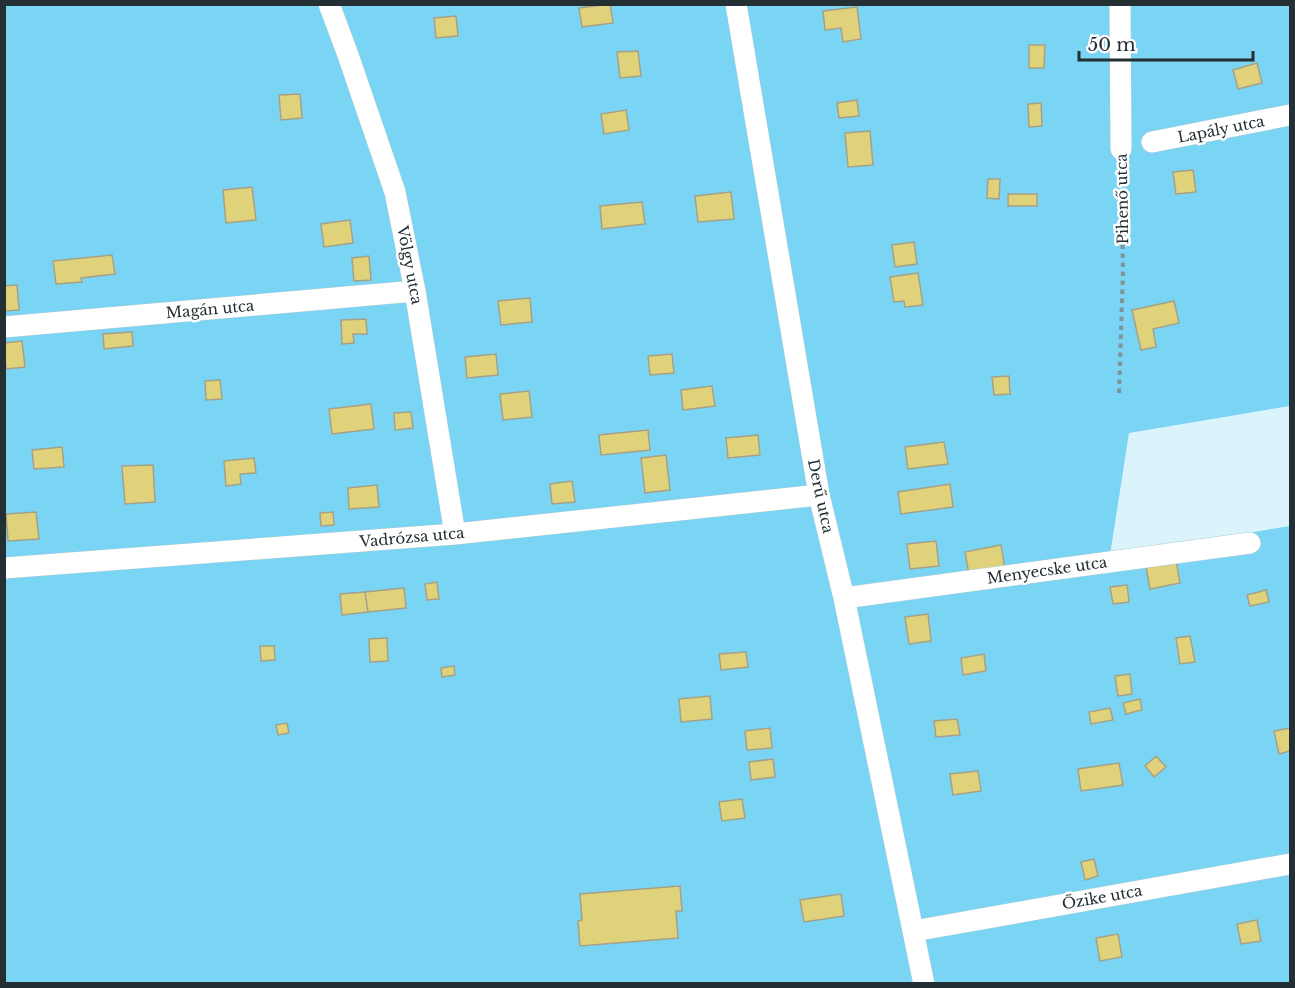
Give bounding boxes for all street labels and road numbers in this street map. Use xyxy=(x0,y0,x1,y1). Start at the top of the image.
street label: Lapály utca xyxy=(1176,111,1267,147)
street label: Pihenő utca xyxy=(1112,153,1132,245)
street label: Völgy utca xyxy=(393,223,427,307)
street label: Magán utca xyxy=(165,296,256,322)
street label: Derű utca xyxy=(804,457,838,536)
street label: Vadrózsa utca xyxy=(358,523,466,551)
street label: Menyecske utca xyxy=(986,552,1109,588)
street label: Őzike utca xyxy=(1060,880,1144,913)

